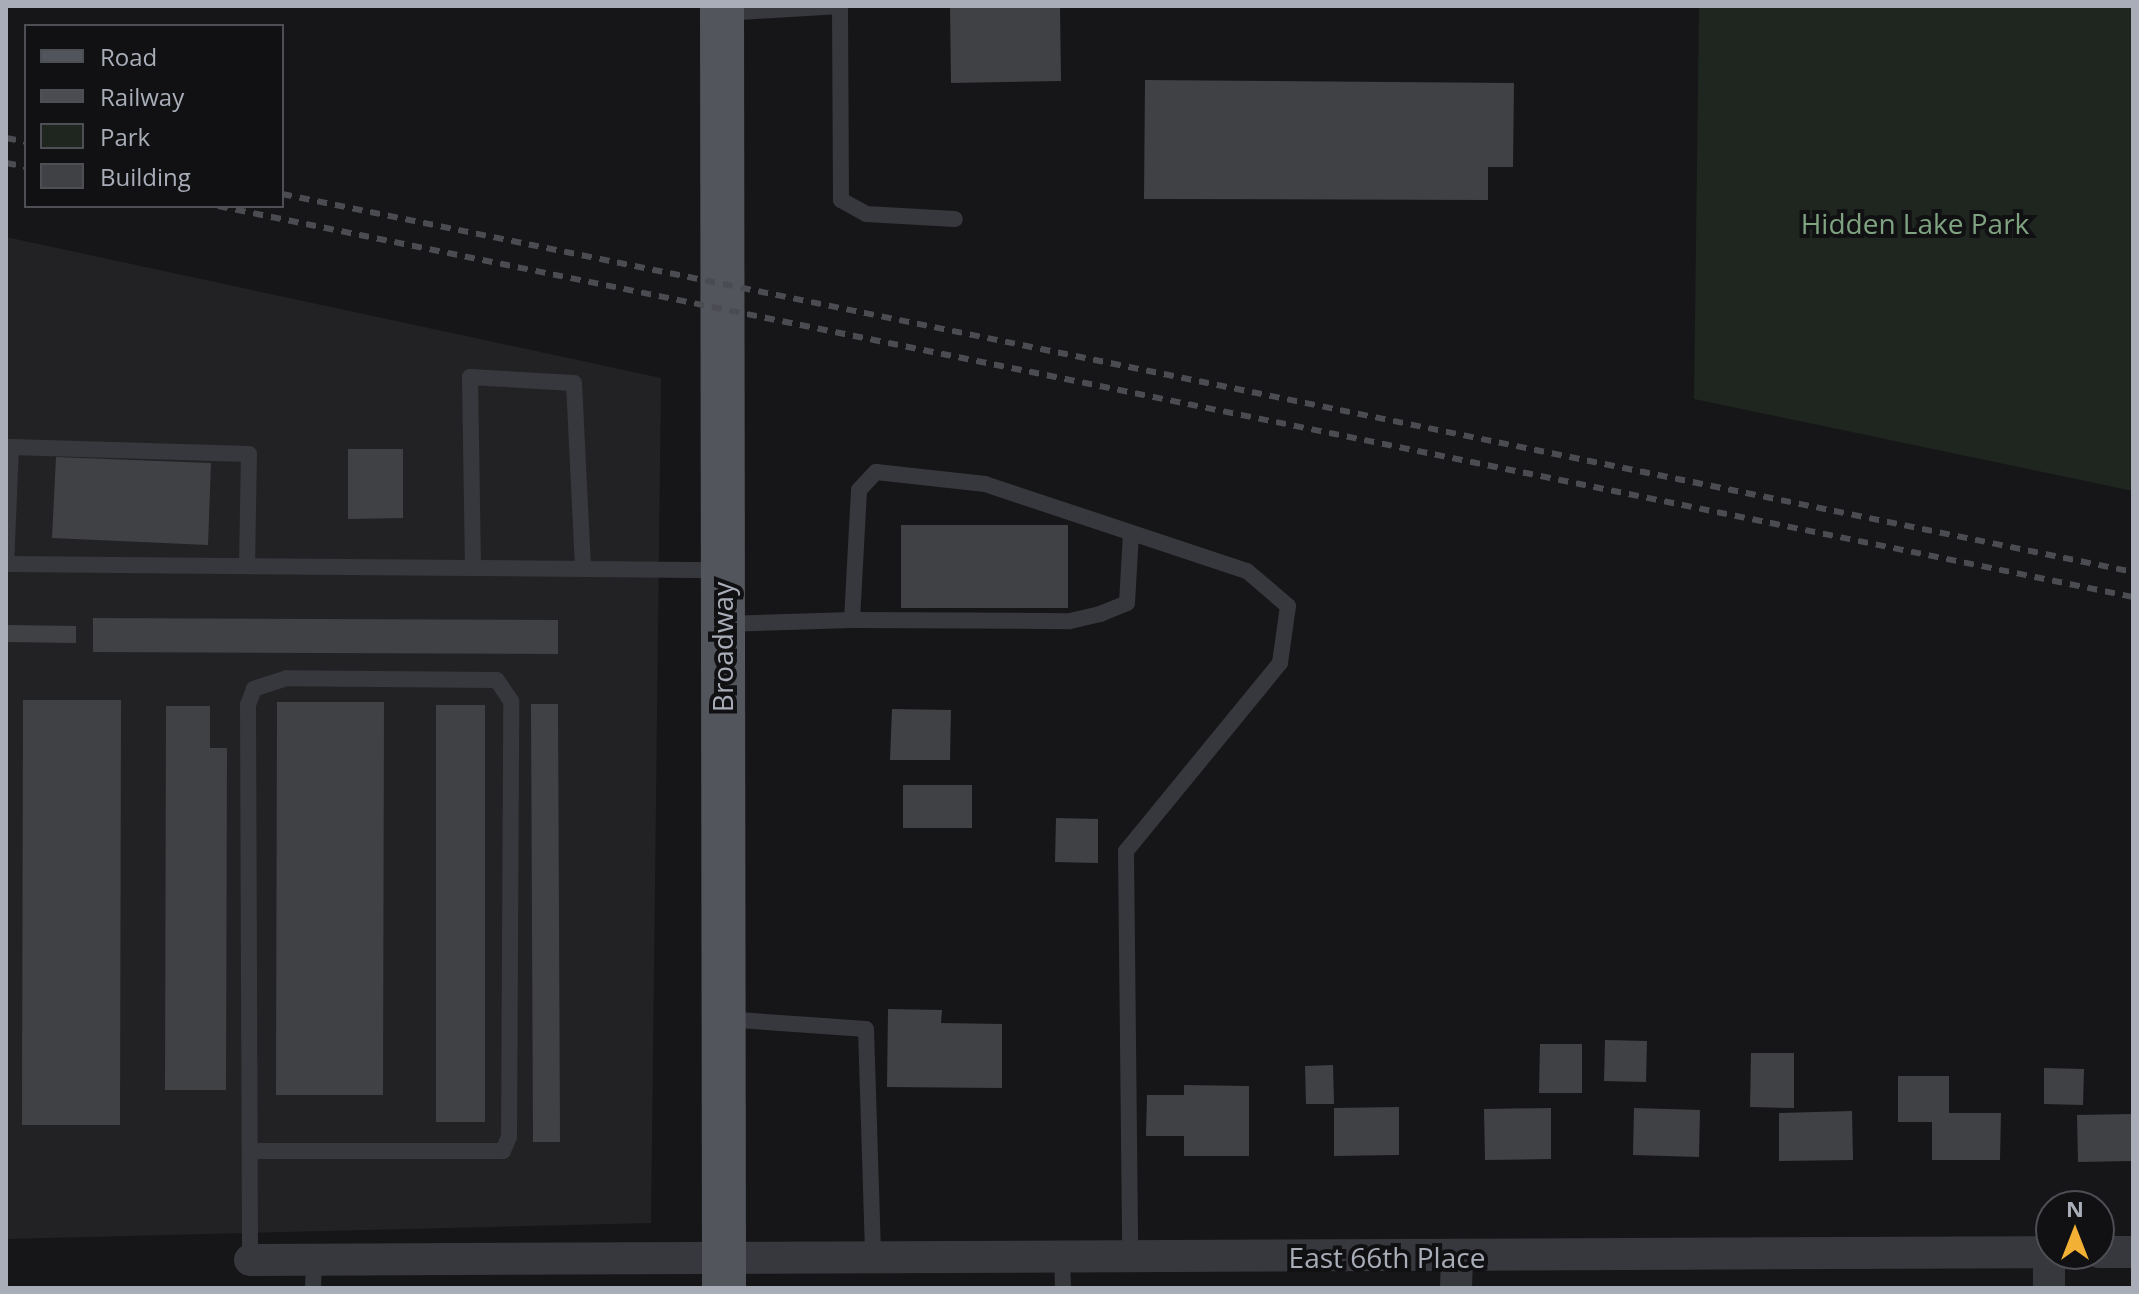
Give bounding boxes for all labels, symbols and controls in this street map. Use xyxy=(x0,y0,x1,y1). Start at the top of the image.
legend xyxy=(24,24,284,208)
text: Road xyxy=(100,40,157,73)
text: Railway xyxy=(100,80,184,113)
text: Park xyxy=(100,120,150,153)
text: Building xyxy=(100,160,191,193)
park label: Hidden Lake Park xyxy=(1801,206,2029,240)
street label: Broadway xyxy=(705,582,739,712)
north arrow xyxy=(2035,1190,2115,1270)
text: N xyxy=(2066,1193,2084,1223)
street label: East 66th Place xyxy=(1289,1240,1485,1274)

